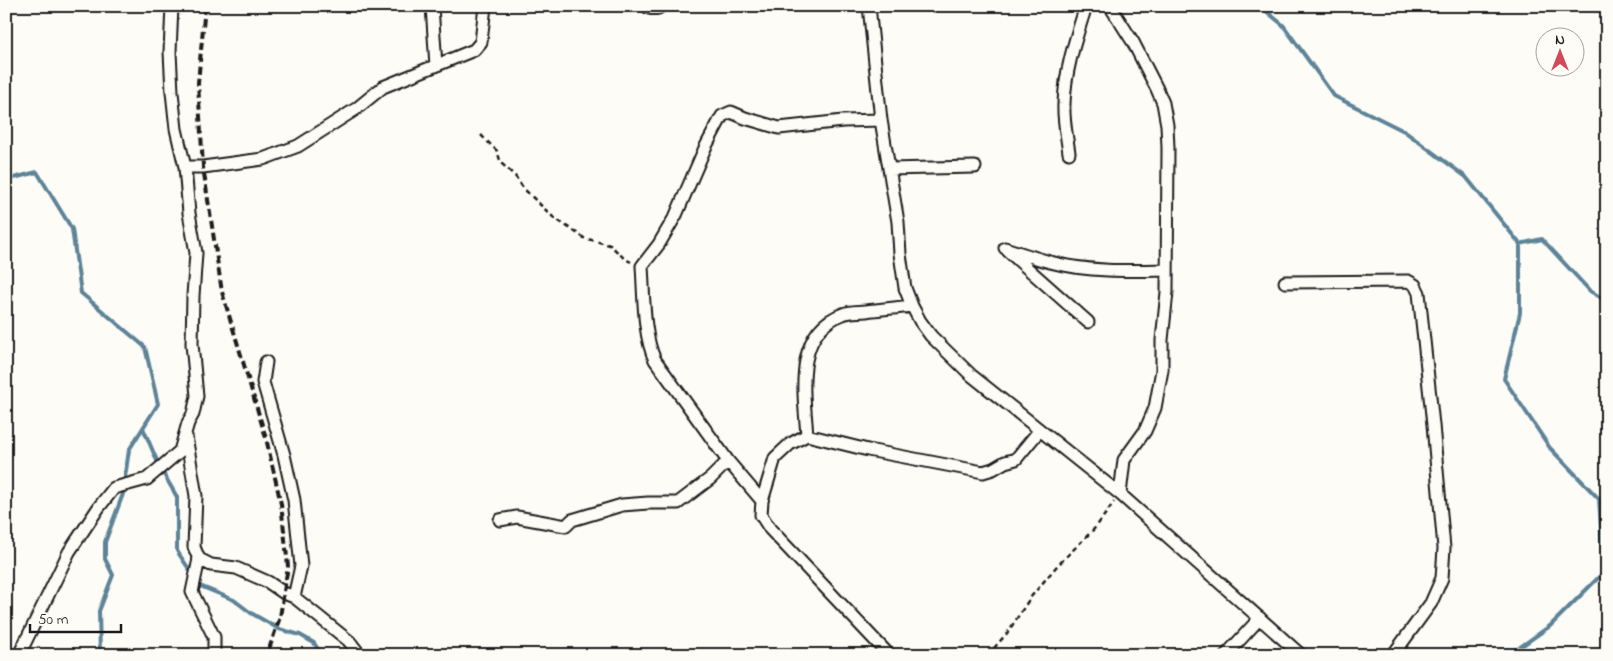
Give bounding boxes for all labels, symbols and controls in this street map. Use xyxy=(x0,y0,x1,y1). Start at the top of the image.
north arrow xyxy=(1536,28,1586,78)
text: N xyxy=(1555,30,1565,51)
scale bar xyxy=(30,601,121,633)
text: 50 m xyxy=(38,609,69,631)

